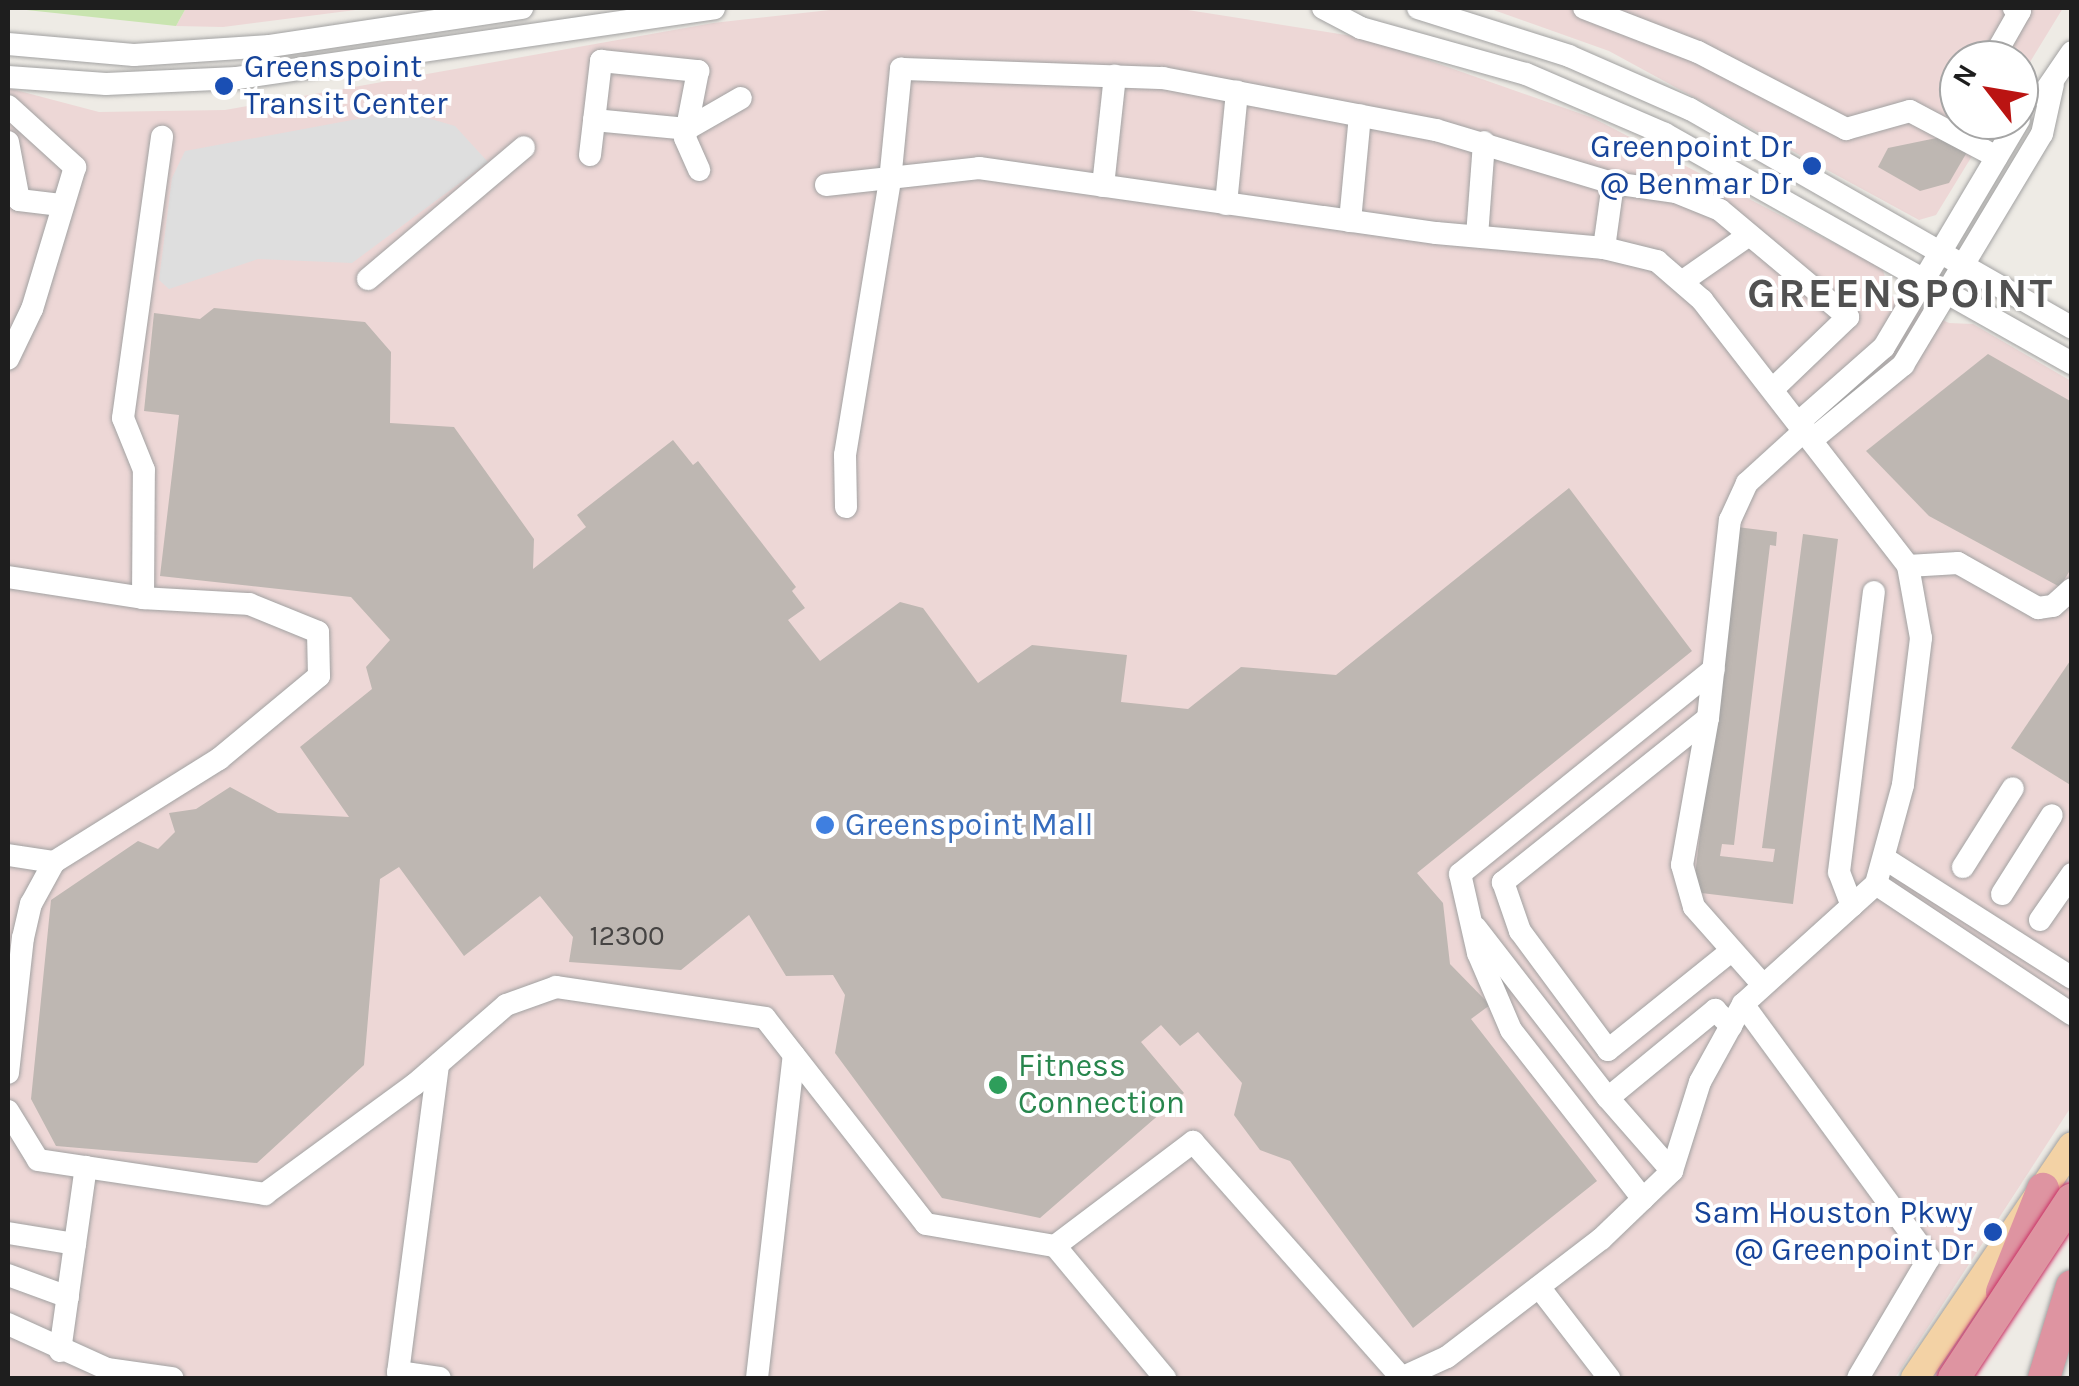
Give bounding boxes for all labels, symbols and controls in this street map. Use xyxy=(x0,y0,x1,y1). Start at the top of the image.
north arrow xyxy=(1939,40,2039,140)
place label: Greenspoint Transit Center xyxy=(244,49,448,124)
text: N xyxy=(1945,58,1984,92)
marker: Greenspoint Transit Center xyxy=(213,75,235,97)
place label: Greenpoint Dr @ Benmar Dr xyxy=(1590,129,1792,204)
marker: Greenpoint Dr @ Benmar Dr xyxy=(1801,155,1823,177)
district label: GREENSPOINT xyxy=(1747,268,2055,318)
place label: Greenspoint Mall xyxy=(845,806,1093,844)
marker: Greenspoint Mall xyxy=(814,814,836,836)
house number: 12300 xyxy=(589,919,665,953)
place label: Fitness Connection xyxy=(1018,1048,1185,1123)
marker: Fitness Connection xyxy=(987,1074,1009,1096)
place label: Sam Houston Pkwy @ Greenpoint Dr xyxy=(1693,1195,1973,1270)
marker: Sam Houston Pkwy @ Greenpoint Dr xyxy=(1982,1221,2004,1243)

